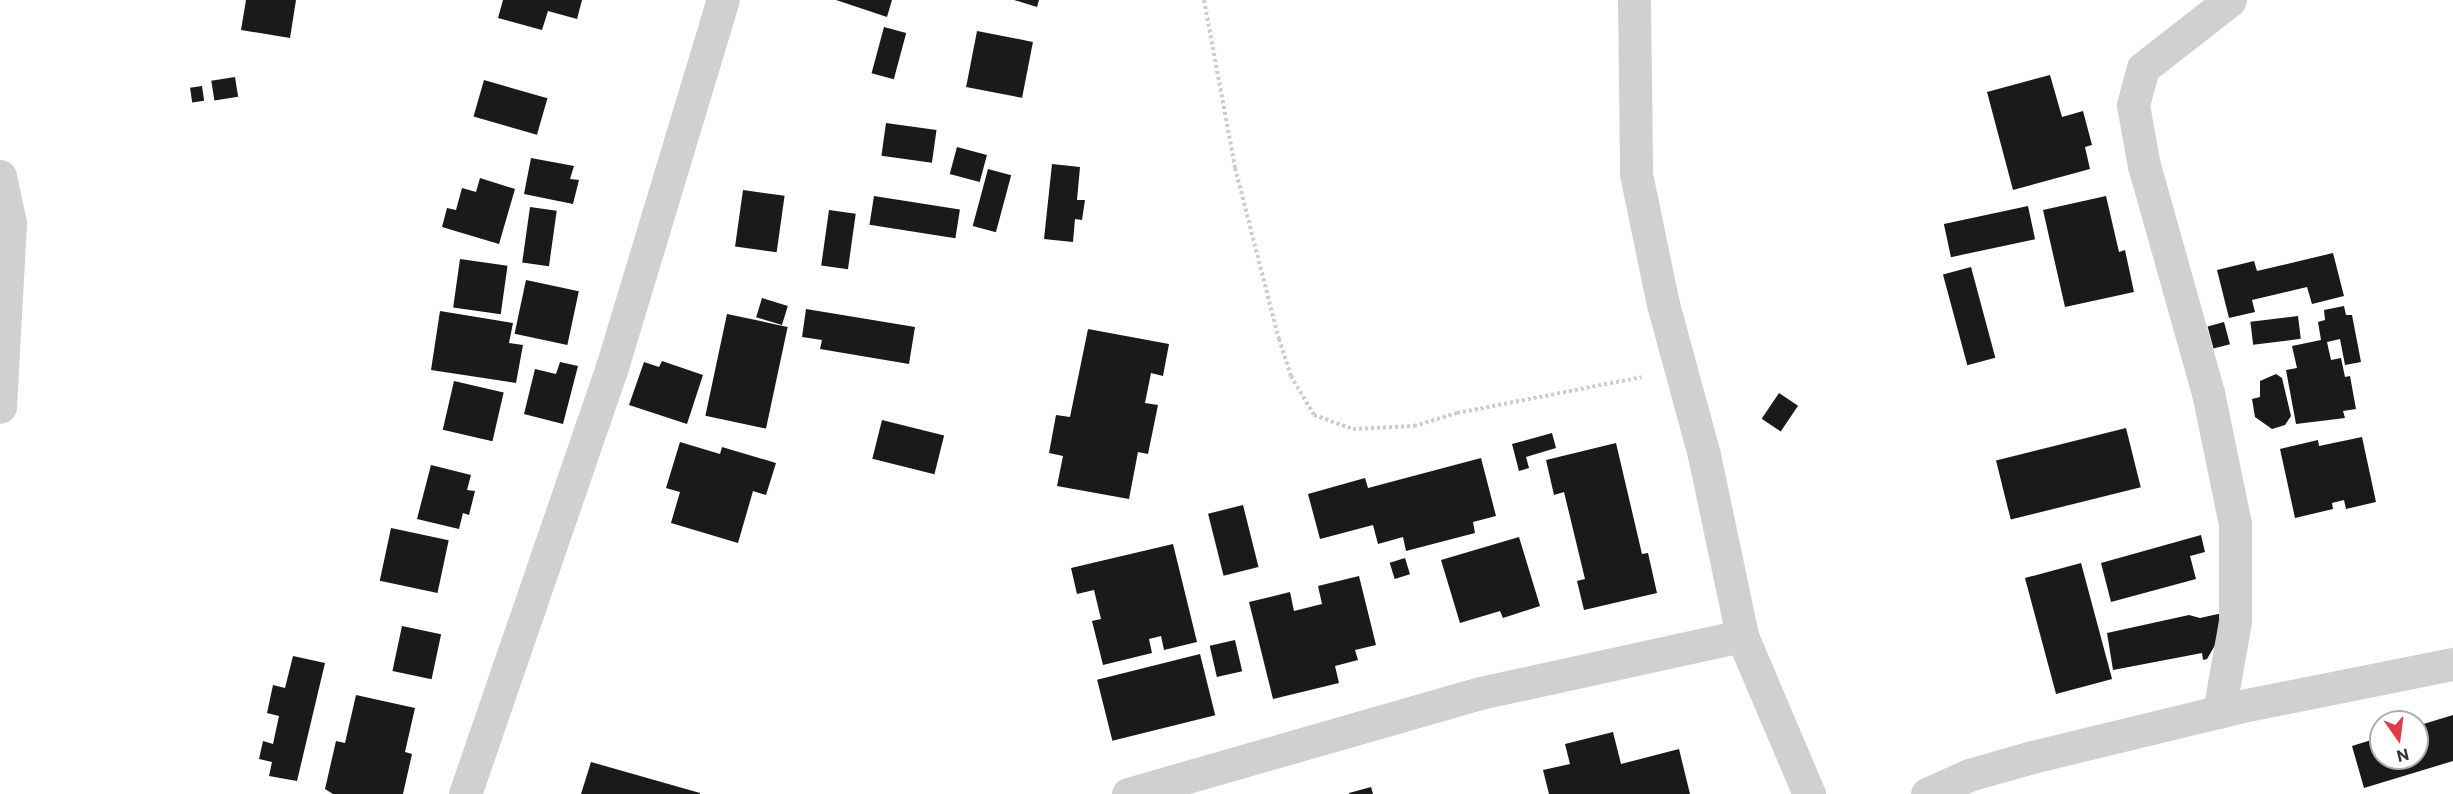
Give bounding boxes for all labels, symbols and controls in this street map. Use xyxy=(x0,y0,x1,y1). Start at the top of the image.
north arrow xyxy=(2369,710,2429,770)
text: N xyxy=(2395,745,2411,767)

